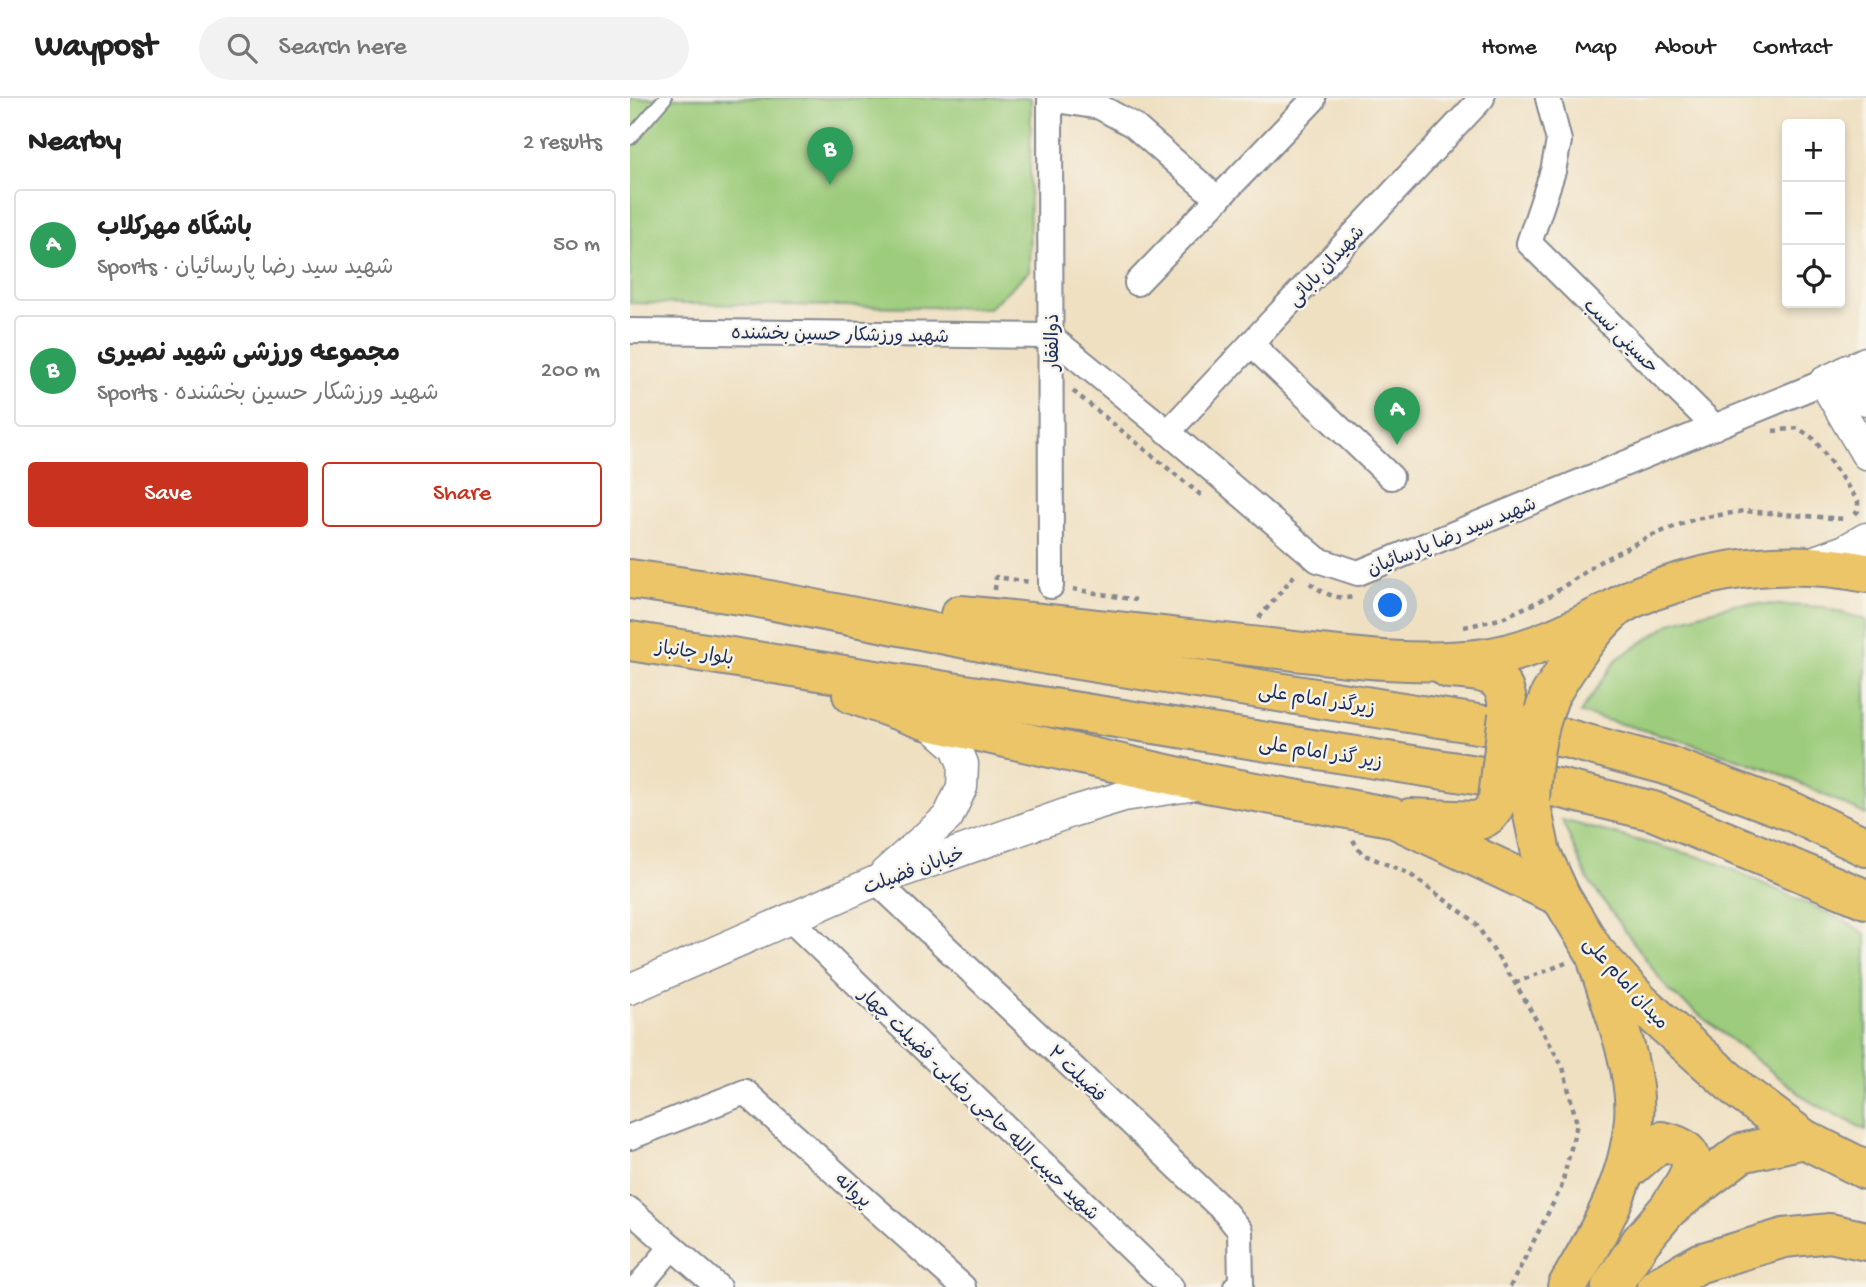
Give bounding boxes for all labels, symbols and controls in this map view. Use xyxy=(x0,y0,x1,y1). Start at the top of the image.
search box xyxy=(199,17,689,80)
text: Waypost xyxy=(35,29,157,67)
icon: search xyxy=(223,29,261,67)
text: Search here xyxy=(279,33,407,64)
text: Home xyxy=(1481,34,1537,63)
text: Map xyxy=(1575,34,1617,63)
text: About xyxy=(1655,34,1715,63)
text: Contact xyxy=(1753,34,1831,63)
map controls xyxy=(1782,119,1845,308)
button: + xyxy=(1782,119,1845,182)
text: Nearby xyxy=(28,126,121,161)
pin: B xyxy=(807,127,853,185)
text: 2 results xyxy=(523,130,602,157)
button: − xyxy=(1782,182,1845,245)
text: باشگاه مهرکلاب xyxy=(97,214,252,245)
street label: شهیدان بابائی xyxy=(1284,222,1371,313)
text: A xyxy=(46,232,60,259)
text: 50 m xyxy=(553,232,600,259)
button: locate xyxy=(1782,245,1845,308)
text: Sports · شهید سید رضا پارسائیان xyxy=(97,255,394,282)
street label: حسینی نسب xyxy=(1577,295,1662,380)
street label: ذوالفقار xyxy=(1043,314,1066,372)
street label: شهید ورزشکار حسین بخشنده xyxy=(731,323,949,350)
text: مجموعه ورزشی شهید نصیری xyxy=(97,340,400,371)
text: B xyxy=(47,358,59,385)
text: 200 m xyxy=(541,358,600,385)
text: Sports · شهید ورزشکار حسین بخشنده xyxy=(97,381,439,408)
pin: A xyxy=(1374,387,1420,445)
button: Save xyxy=(28,462,308,527)
button: Share xyxy=(322,462,602,527)
street label: شهید سید رضا پارسائیان xyxy=(1364,494,1540,583)
your location xyxy=(1373,588,1407,622)
street label: بلوار جانباز xyxy=(652,637,735,672)
street label: زیرگذر امام علی xyxy=(1257,679,1377,722)
street label: زیر گذر امام علی xyxy=(1257,731,1384,776)
street label: خیابان فضیلت xyxy=(861,843,968,901)
street label: میدان امام علی xyxy=(1577,933,1672,1035)
street label: شهید حبیب الله حاجی رضایی- فضیلت چهار xyxy=(851,983,1102,1227)
street label: فضیلت ۲ xyxy=(1042,1042,1109,1109)
street label: پروانه xyxy=(828,1169,875,1214)

